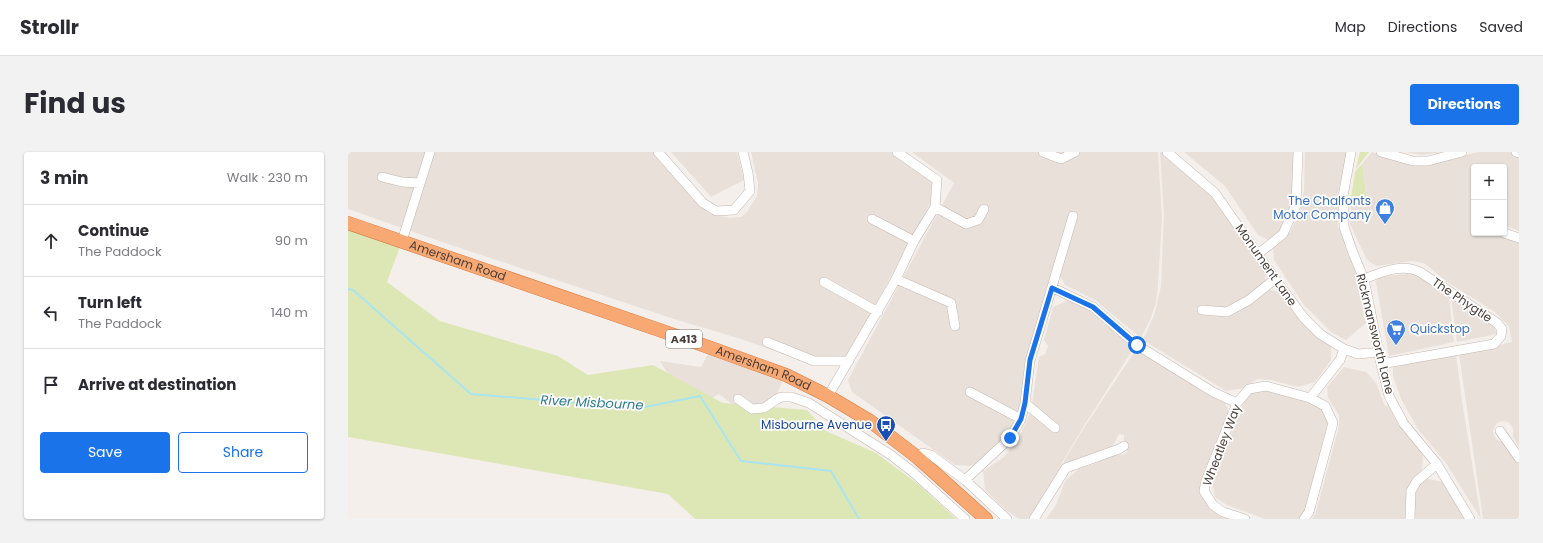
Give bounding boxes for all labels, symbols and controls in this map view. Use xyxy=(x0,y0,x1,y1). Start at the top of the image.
text: Strollr xyxy=(20,14,79,41)
text: Map xyxy=(1335,17,1366,37)
text: Directions xyxy=(1388,17,1457,37)
text: Saved xyxy=(1479,17,1523,37)
text: Find us xyxy=(24,84,126,123)
button: Directions xyxy=(1410,84,1519,125)
map controls xyxy=(1471,164,1507,236)
button: + xyxy=(1471,164,1507,200)
text: 3 min xyxy=(40,166,88,190)
text: Walk · 230 m xyxy=(227,168,308,187)
place label: The Chalfonts Motor Company xyxy=(1273,192,1371,223)
shop icon: The Chalfonts Motor Company xyxy=(1374,197,1396,225)
button: − xyxy=(1471,200,1507,236)
text: Continue xyxy=(78,220,149,241)
street label: Monument Lane xyxy=(1232,220,1301,309)
icon: ahead xyxy=(40,230,62,252)
text: 90 m xyxy=(275,231,308,250)
street label: Amersham Road xyxy=(407,236,509,285)
text: The Paddock xyxy=(78,242,162,261)
street label: Rickmansworth Lane xyxy=(1352,272,1399,396)
street label: The Phygtle xyxy=(1429,273,1496,326)
text: Turn left xyxy=(78,292,142,313)
icon: left xyxy=(40,302,62,324)
text: 140 m xyxy=(271,303,308,322)
text: The Paddock xyxy=(78,314,162,333)
supermarket icon: Quickstop xyxy=(1385,318,1407,346)
place label: Quickstop xyxy=(1410,320,1470,337)
road number: A413 xyxy=(666,330,702,348)
route start xyxy=(1128,336,1146,354)
street label: Amersham Road xyxy=(713,341,814,394)
icon: arrive xyxy=(40,374,62,396)
text: Arrive at destination xyxy=(78,374,236,395)
water label: River Misbourne xyxy=(540,390,644,415)
street label: Wheatley Way xyxy=(1198,401,1245,488)
bus stop icon: Misbourne Avenue xyxy=(875,414,897,442)
place label: Misbourne Avenue xyxy=(761,416,872,433)
route end xyxy=(1001,429,1019,447)
button: Save xyxy=(40,432,170,473)
button: Share xyxy=(178,432,308,473)

